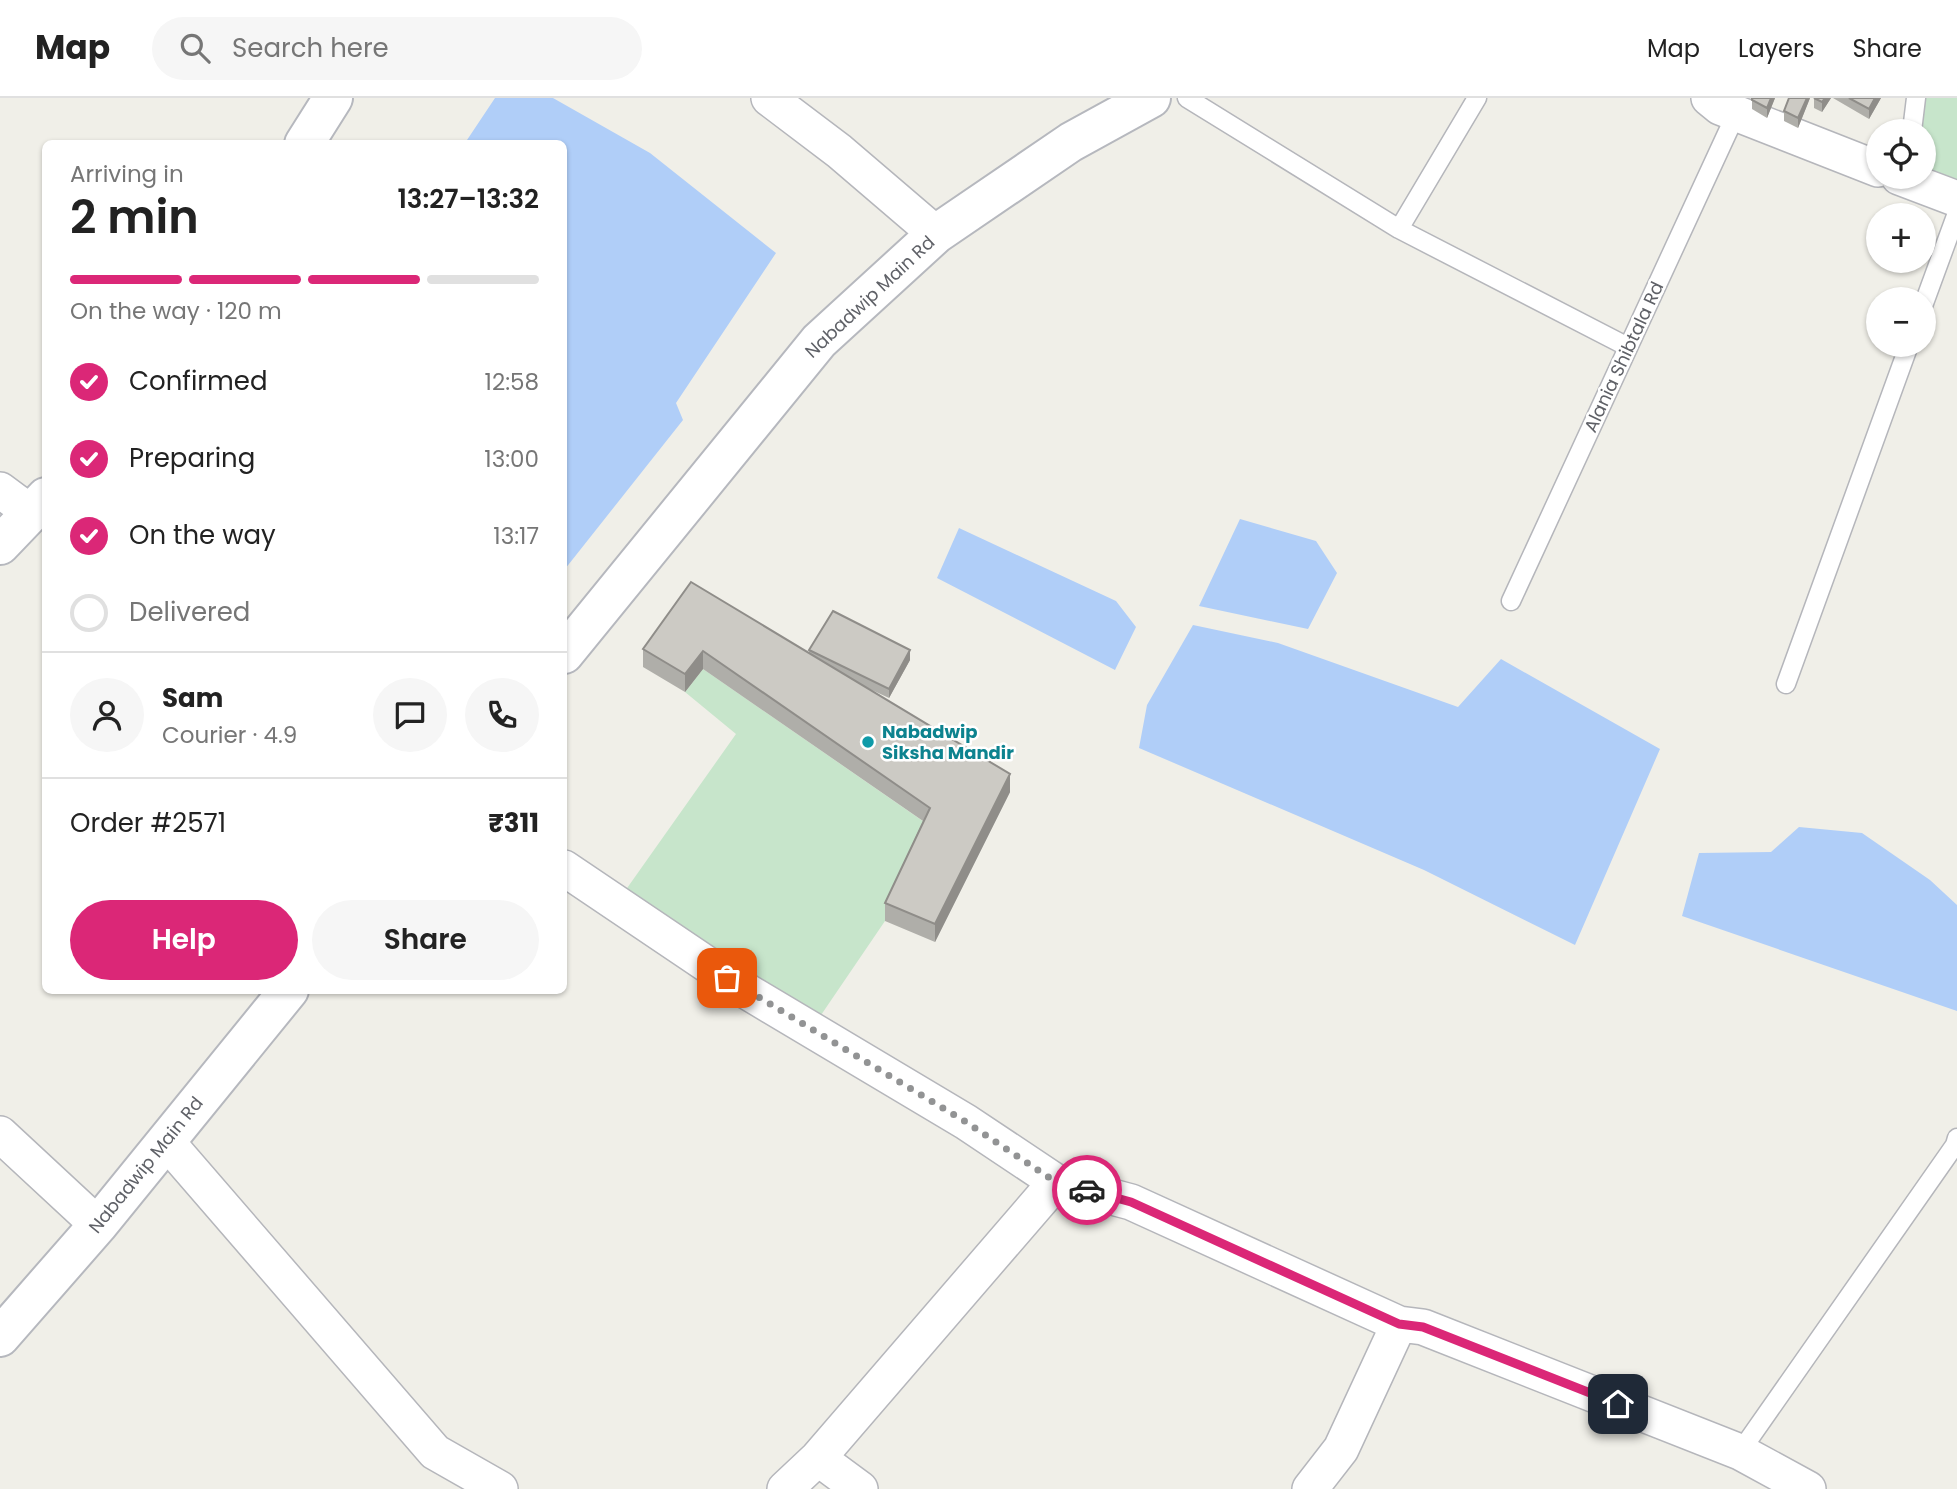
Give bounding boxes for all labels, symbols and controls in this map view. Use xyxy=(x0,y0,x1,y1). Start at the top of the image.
search box xyxy=(152,17,642,80)
text: Map xyxy=(35,24,110,71)
icon: search xyxy=(176,29,214,67)
text: Search here xyxy=(232,30,389,66)
text: Map xyxy=(1647,32,1700,65)
text: Layers xyxy=(1738,32,1814,65)
text: Share xyxy=(1852,32,1922,65)
map controls xyxy=(1866,119,1936,357)
button: locate xyxy=(1866,119,1936,189)
text: Arriving in xyxy=(70,158,184,190)
text: 13:27–13:32 xyxy=(397,181,539,217)
text: 2 min xyxy=(70,185,199,249)
button: + xyxy=(1866,203,1936,273)
street label: Nabadwip Main Rd xyxy=(799,230,940,363)
street label: Alania Shibtala Rd xyxy=(1578,277,1669,436)
button: − xyxy=(1866,287,1936,357)
text: On the way · 120 m xyxy=(70,295,282,327)
icon: check xyxy=(70,363,108,401)
text: Confirmed xyxy=(129,363,267,399)
text: 12:58 xyxy=(485,366,539,398)
icon: check xyxy=(70,440,108,478)
text: Preparing xyxy=(129,440,255,476)
text: 13:00 xyxy=(484,443,539,475)
icon: check xyxy=(70,517,108,555)
text: On the way xyxy=(129,517,276,553)
text: 13:17 xyxy=(493,520,539,552)
text: Delivered xyxy=(129,594,250,630)
button: person xyxy=(70,678,144,752)
button: chat xyxy=(373,678,447,752)
button: phone xyxy=(465,678,539,752)
text: Sam xyxy=(162,680,223,716)
text: Courier · 4.9 xyxy=(162,719,297,751)
place label: Nabadwip Siksha Mandir xyxy=(882,719,1014,765)
marker: Nabadwip Siksha Mandir xyxy=(860,734,876,750)
text: Order #2571 xyxy=(70,805,226,841)
text: ₹311 xyxy=(488,805,539,841)
button: Help xyxy=(70,900,298,980)
button: Share xyxy=(312,900,539,980)
pin xyxy=(697,948,757,1008)
icon: bag xyxy=(708,959,746,997)
street label: Nabadwip Main Rd xyxy=(83,1091,209,1238)
courier xyxy=(1052,1155,1122,1225)
icon: car xyxy=(1068,1171,1106,1209)
pin xyxy=(1588,1374,1648,1434)
icon: home xyxy=(1599,1385,1637,1423)

